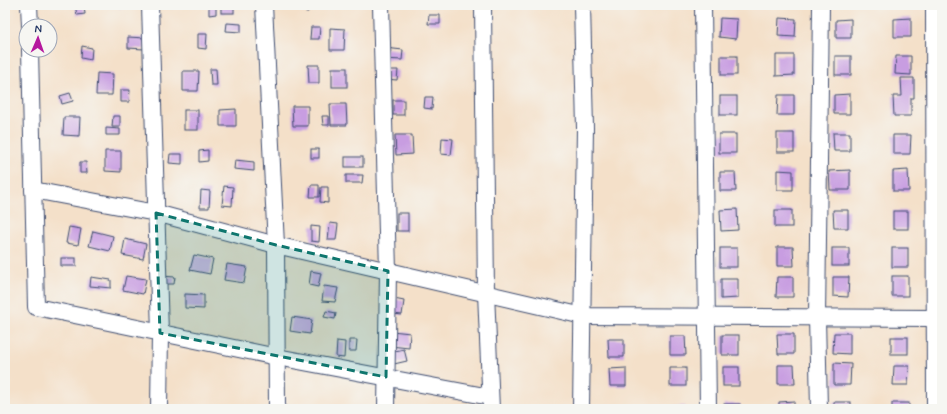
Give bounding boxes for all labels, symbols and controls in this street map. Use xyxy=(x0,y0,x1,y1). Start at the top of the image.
north arrow xyxy=(18,18,58,58)
text: N xyxy=(34,22,42,36)

